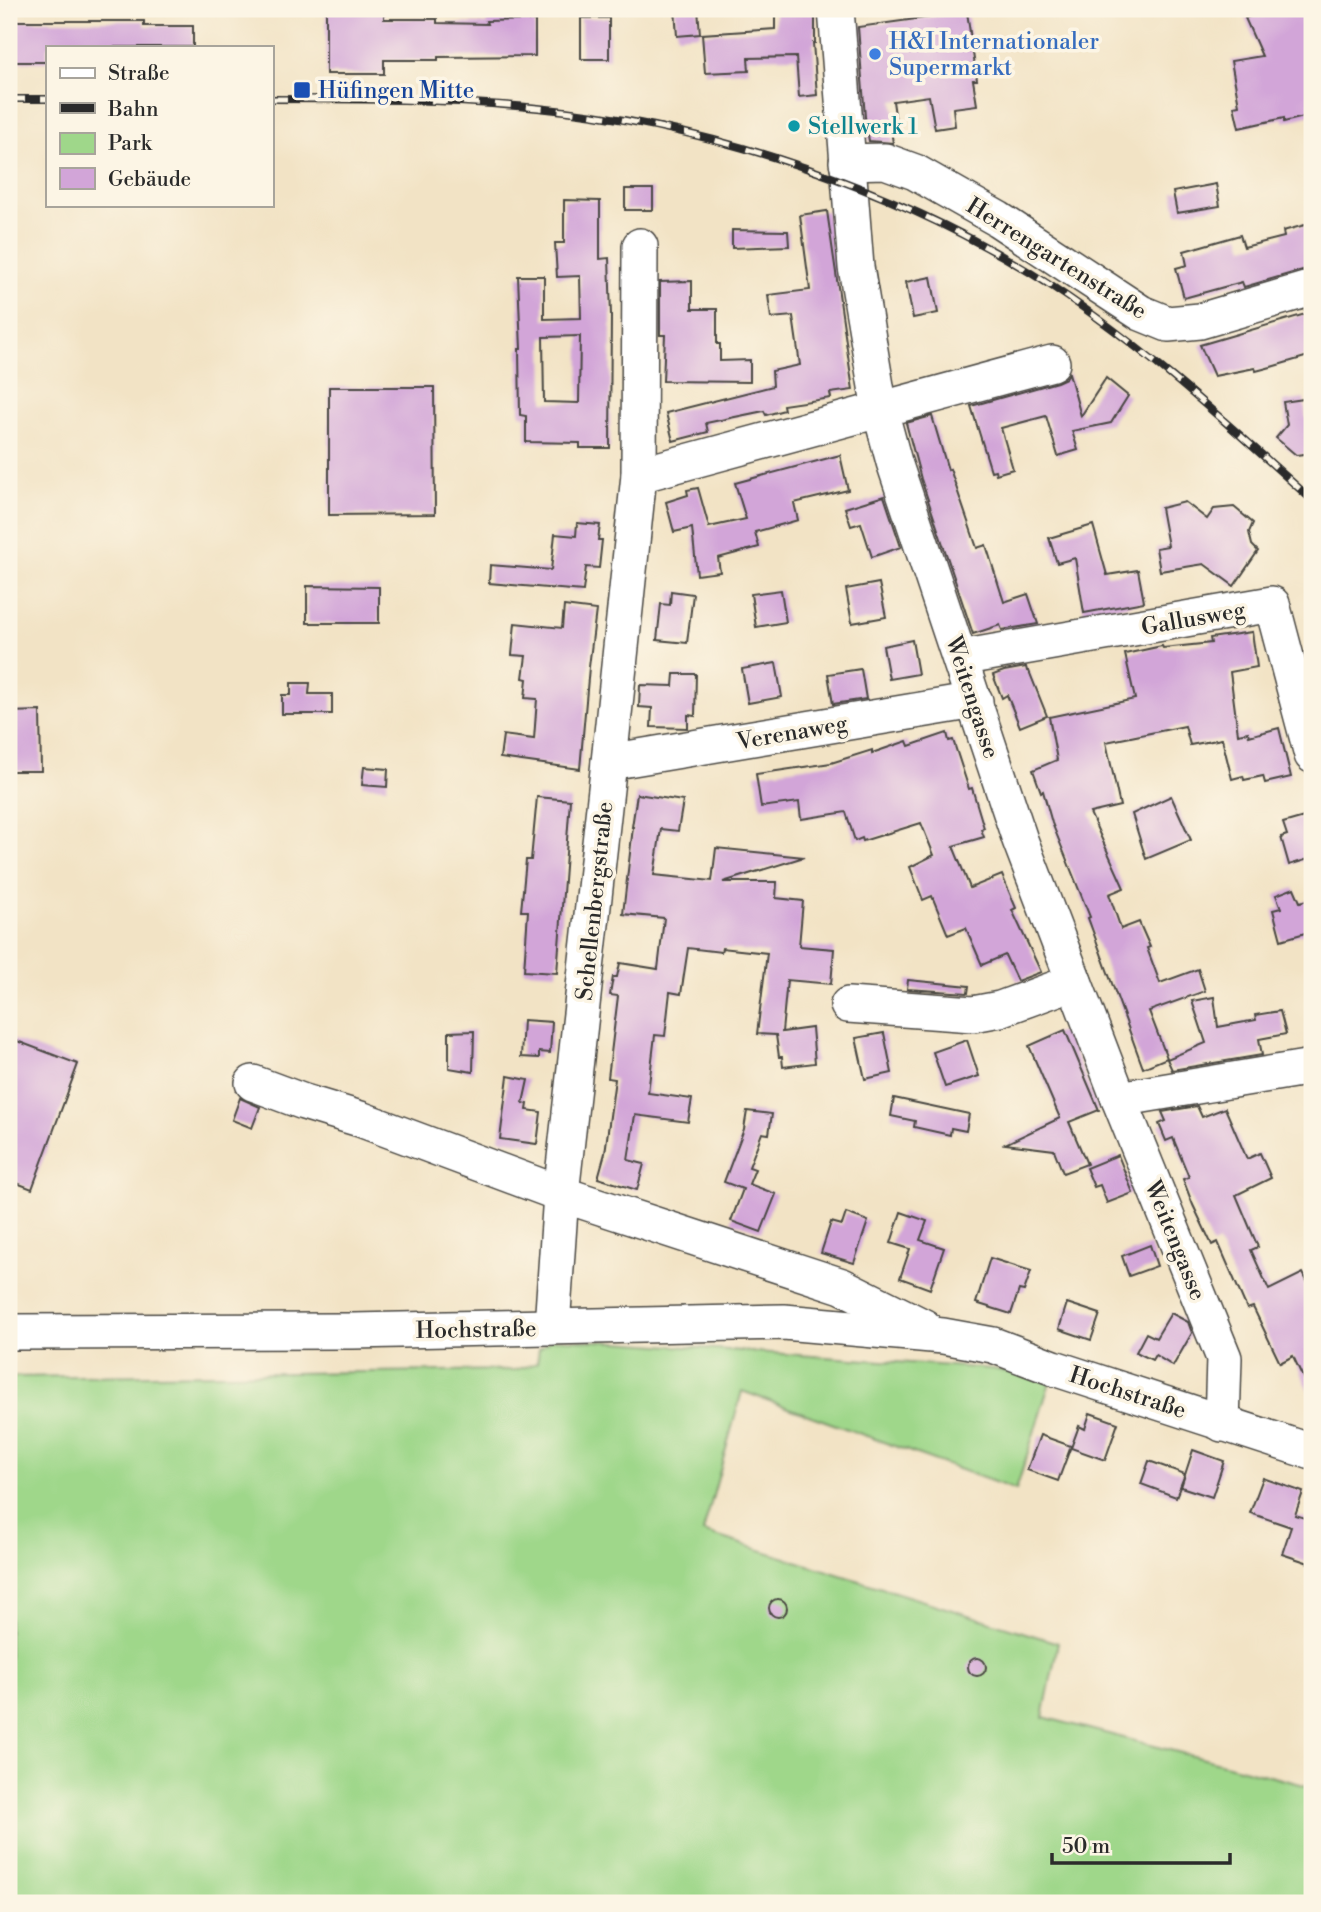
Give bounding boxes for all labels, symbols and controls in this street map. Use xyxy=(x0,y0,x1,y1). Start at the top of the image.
place label: H&I Internationaler Supermarkt xyxy=(889,28,1099,82)
legend xyxy=(46,46,273,206)
marker: H&I Internationaler Supermarkt xyxy=(867,46,883,62)
text: Straße xyxy=(108,61,170,87)
place label: Hüfingen Mitte xyxy=(318,77,474,105)
marker: Hüfingen Mitte xyxy=(292,80,312,100)
text: Bahn xyxy=(107,97,159,123)
place label: Stellwerk 1 xyxy=(808,113,918,141)
marker: Stellwerk 1 xyxy=(786,118,802,134)
text: Park xyxy=(108,131,153,157)
text: Gebäude xyxy=(108,167,191,193)
street label: Herrengartenstraße xyxy=(961,192,1152,326)
street label: Gallusweg xyxy=(1139,596,1247,642)
street label: Weitengasse xyxy=(939,632,1005,762)
street label: Verenaweg xyxy=(734,709,850,757)
street label: Schellenbergstraße xyxy=(571,800,619,1002)
street label: Weitengasse xyxy=(1138,1175,1212,1304)
street label: Hochstraße xyxy=(415,1315,537,1345)
street label: Hochstraße xyxy=(1066,1361,1190,1425)
scale bar xyxy=(1052,1821,1230,1865)
text: 50 m xyxy=(1062,1834,1110,1860)

